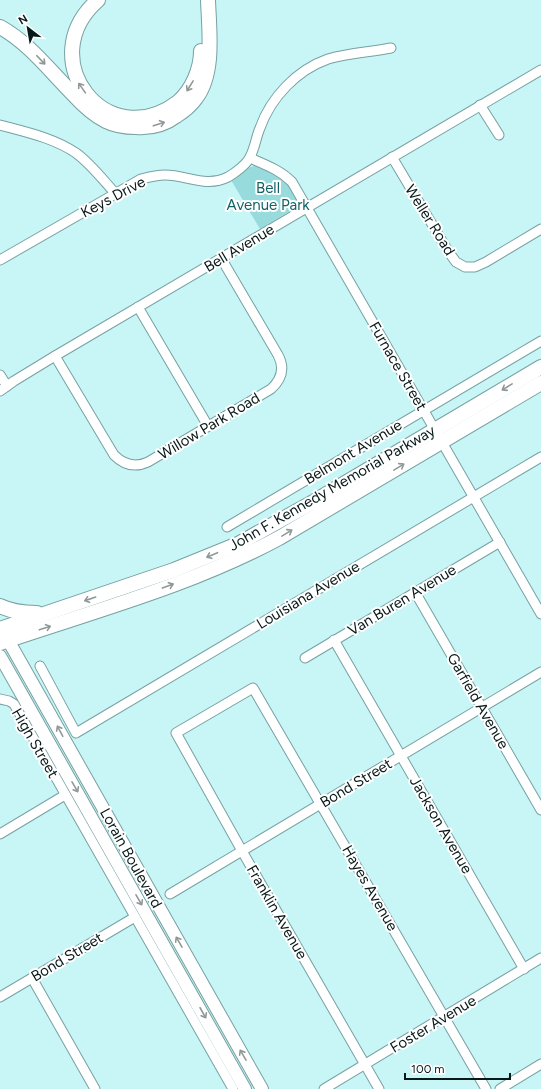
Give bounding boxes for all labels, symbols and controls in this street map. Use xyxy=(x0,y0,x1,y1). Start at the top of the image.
north arrow xyxy=(8,8,48,48)
text: N xyxy=(16,12,30,28)
one-way arrow xyxy=(36,55,46,65)
one-way arrow xyxy=(186,81,195,92)
one-way arrow xyxy=(78,82,86,93)
one-way arrow xyxy=(152,120,165,127)
street label: Keys Drive xyxy=(78,173,148,221)
park label: Bell Avenue Park xyxy=(227,179,310,214)
street label: Weller Road xyxy=(401,181,459,259)
street label: Bell Avenue xyxy=(201,220,277,276)
street label: Furnace Street xyxy=(365,318,431,414)
one-way arrow xyxy=(501,383,513,391)
street label: Willow Park Road xyxy=(155,389,263,463)
street label: Belmont Avenue xyxy=(301,416,405,488)
street label: John F. Kennedy Memorial Parkway xyxy=(226,421,439,555)
one-way arrow xyxy=(393,463,405,471)
one-way arrow xyxy=(281,529,293,537)
one-way arrow xyxy=(207,552,219,559)
street label: Louisiana Avenue xyxy=(253,557,363,633)
street label: Van Buren Avenue xyxy=(345,561,459,639)
one-way arrow xyxy=(162,582,174,590)
one-way arrow xyxy=(84,595,96,603)
one-way arrow xyxy=(38,624,51,631)
street label: Garfield Avenue xyxy=(443,650,513,752)
street label: High Street xyxy=(8,705,62,781)
one-way arrow xyxy=(55,725,63,737)
street label: Bond Street xyxy=(317,754,396,812)
street label: Jackson Avenue xyxy=(406,773,476,877)
one-way arrow xyxy=(71,781,79,793)
street label: Lorain Boulevard xyxy=(96,805,166,911)
street label: Hayes Avenue xyxy=(338,842,402,934)
street label: Franklin Avenue xyxy=(243,862,311,962)
one-way arrow xyxy=(136,894,143,906)
street label: Bond Street xyxy=(28,928,107,986)
one-way arrow xyxy=(174,936,182,948)
street label: Foster Avenue xyxy=(387,991,479,1057)
one-way arrow xyxy=(199,1007,207,1019)
one-way arrow xyxy=(238,1049,246,1061)
scale bar xyxy=(405,1055,510,1081)
text: 100 m xyxy=(411,1062,445,1076)

